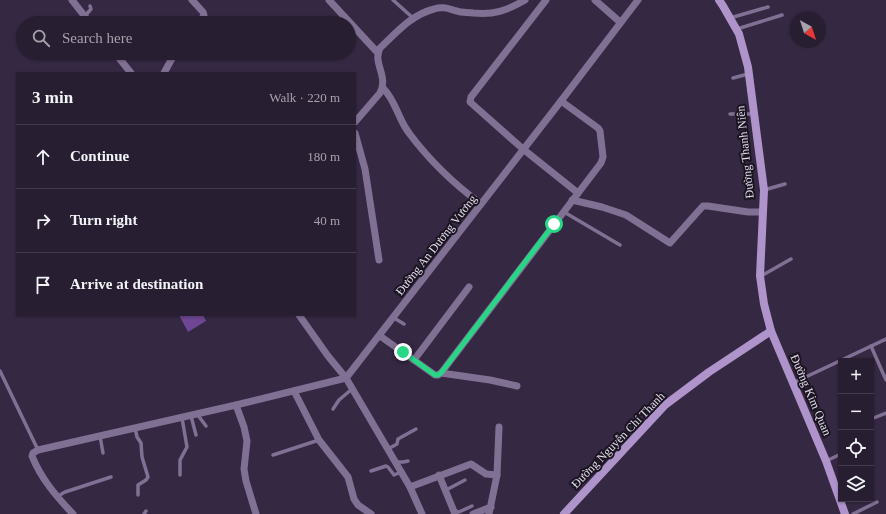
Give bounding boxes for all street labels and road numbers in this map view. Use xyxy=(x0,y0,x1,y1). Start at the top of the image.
street label: Đường Thanh Niên xyxy=(733,105,757,199)
street label: Đường An Dương Vương xyxy=(393,192,479,298)
street label: Đường Kim Quan xyxy=(788,352,834,438)
street label: Đường Nguyễn Chí Thanh xyxy=(568,389,668,491)

